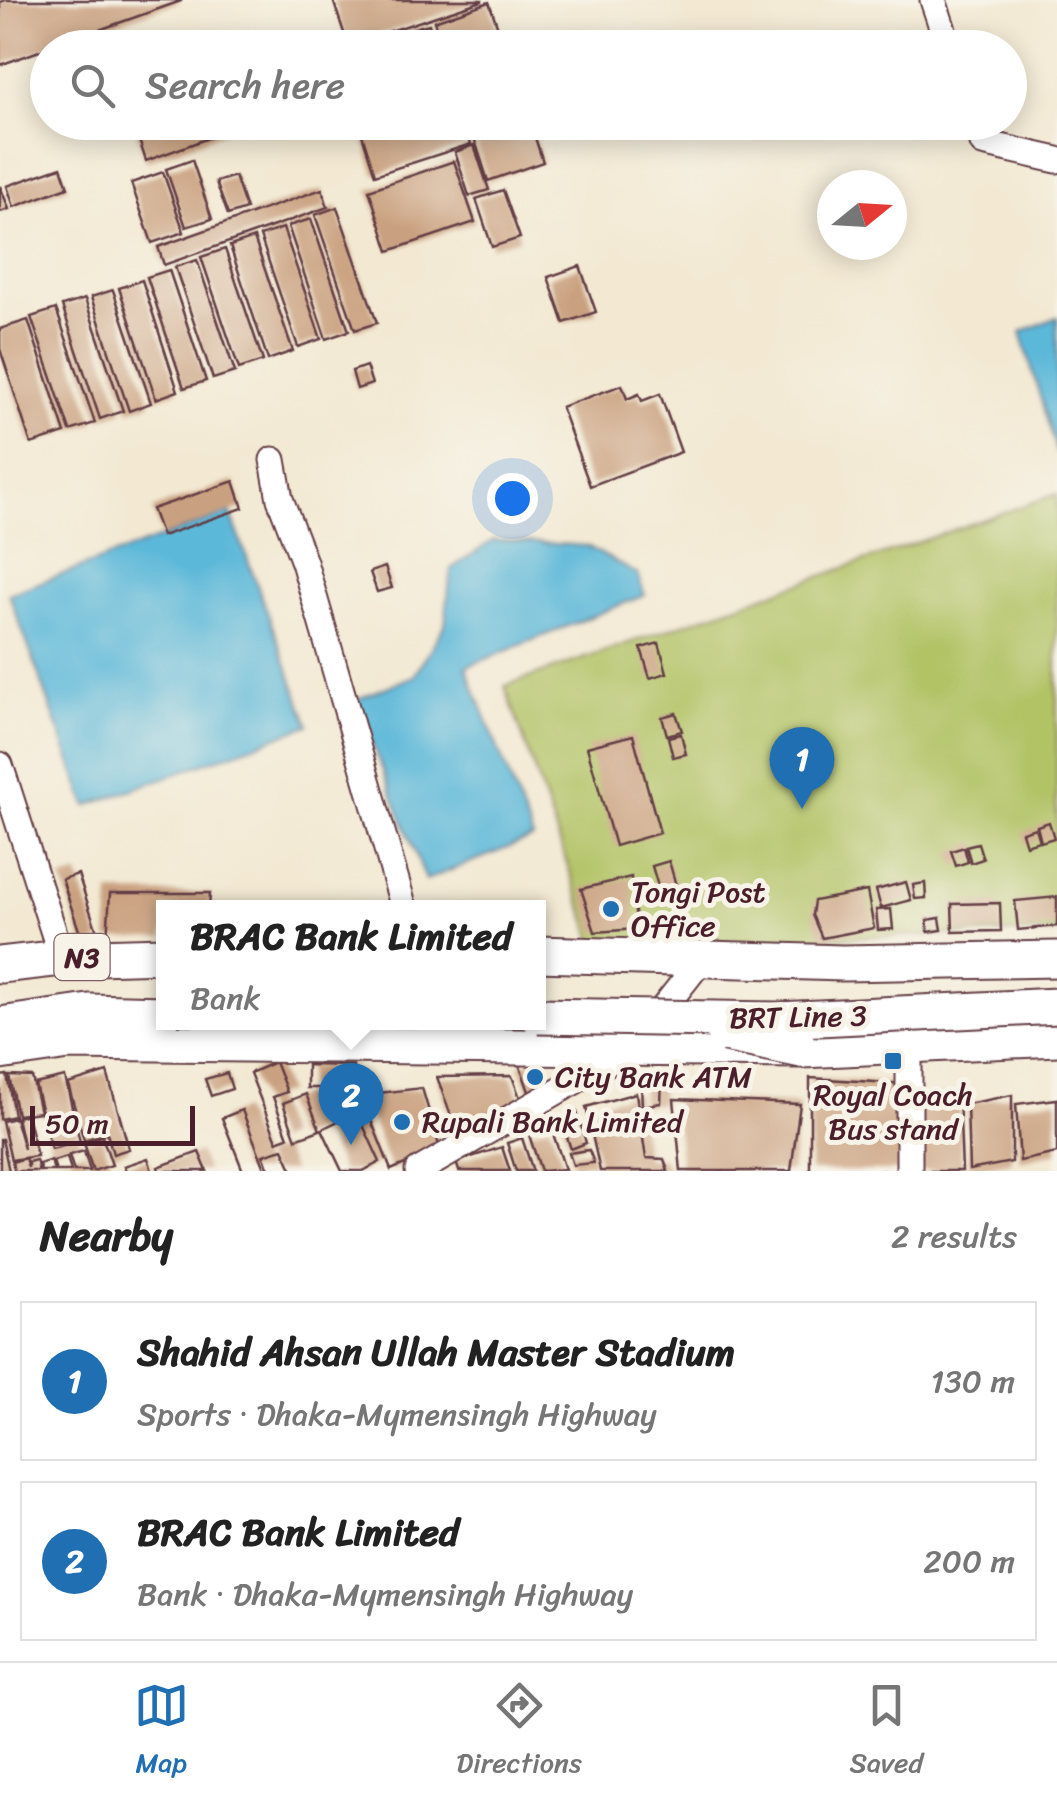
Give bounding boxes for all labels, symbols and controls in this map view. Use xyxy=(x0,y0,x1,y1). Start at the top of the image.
search box xyxy=(30,30,1027,140)
text: Search here xyxy=(145,52,345,119)
icon: search xyxy=(65,58,120,113)
north arrow xyxy=(817,170,907,260)
your location xyxy=(487,473,538,524)
pin: 1 xyxy=(770,726,834,809)
place label: Tongi Post Office xyxy=(631,865,766,953)
marker: Tongi Post Office xyxy=(600,898,622,920)
popup xyxy=(156,900,546,1030)
text: BRAC Bank Limited xyxy=(190,903,512,970)
road number: N3 xyxy=(54,934,110,980)
text: Bank xyxy=(190,970,260,1027)
street label: BRT Line 3 xyxy=(729,989,867,1045)
place label: City Bank ATM xyxy=(555,1050,752,1104)
marker: Royal Coach Bus stand xyxy=(882,1050,904,1072)
pin: 2 xyxy=(318,1062,384,1145)
marker: City Bank ATM xyxy=(524,1066,546,1088)
place label: Royal Coach Bus stand xyxy=(813,1068,973,1156)
place label: Rupali Bank Limited xyxy=(422,1095,685,1149)
text: 50 m xyxy=(45,1099,109,1148)
scale bar xyxy=(30,1101,195,1146)
marker: Rupali Bank Limited xyxy=(391,1111,413,1133)
text: Nearby xyxy=(40,1199,173,1273)
text: 2 results xyxy=(891,1208,1017,1265)
text: Shahid Ahsan Ullah Master Stadium xyxy=(137,1319,735,1386)
text: 1 xyxy=(68,1353,81,1410)
text: 130 m xyxy=(931,1353,1015,1410)
text: Sports · Dhaka-Mymensingh Highway xyxy=(137,1386,657,1443)
text: BRAC Bank Limited xyxy=(137,1499,459,1566)
text: 2 xyxy=(65,1533,84,1590)
text: 200 m xyxy=(923,1533,1015,1590)
text: Bank · Dhaka-Mymensingh Highway xyxy=(137,1566,633,1623)
tab: Map xyxy=(134,1678,189,1787)
tab: Directions xyxy=(456,1678,582,1787)
tab: Saved xyxy=(849,1678,923,1787)

